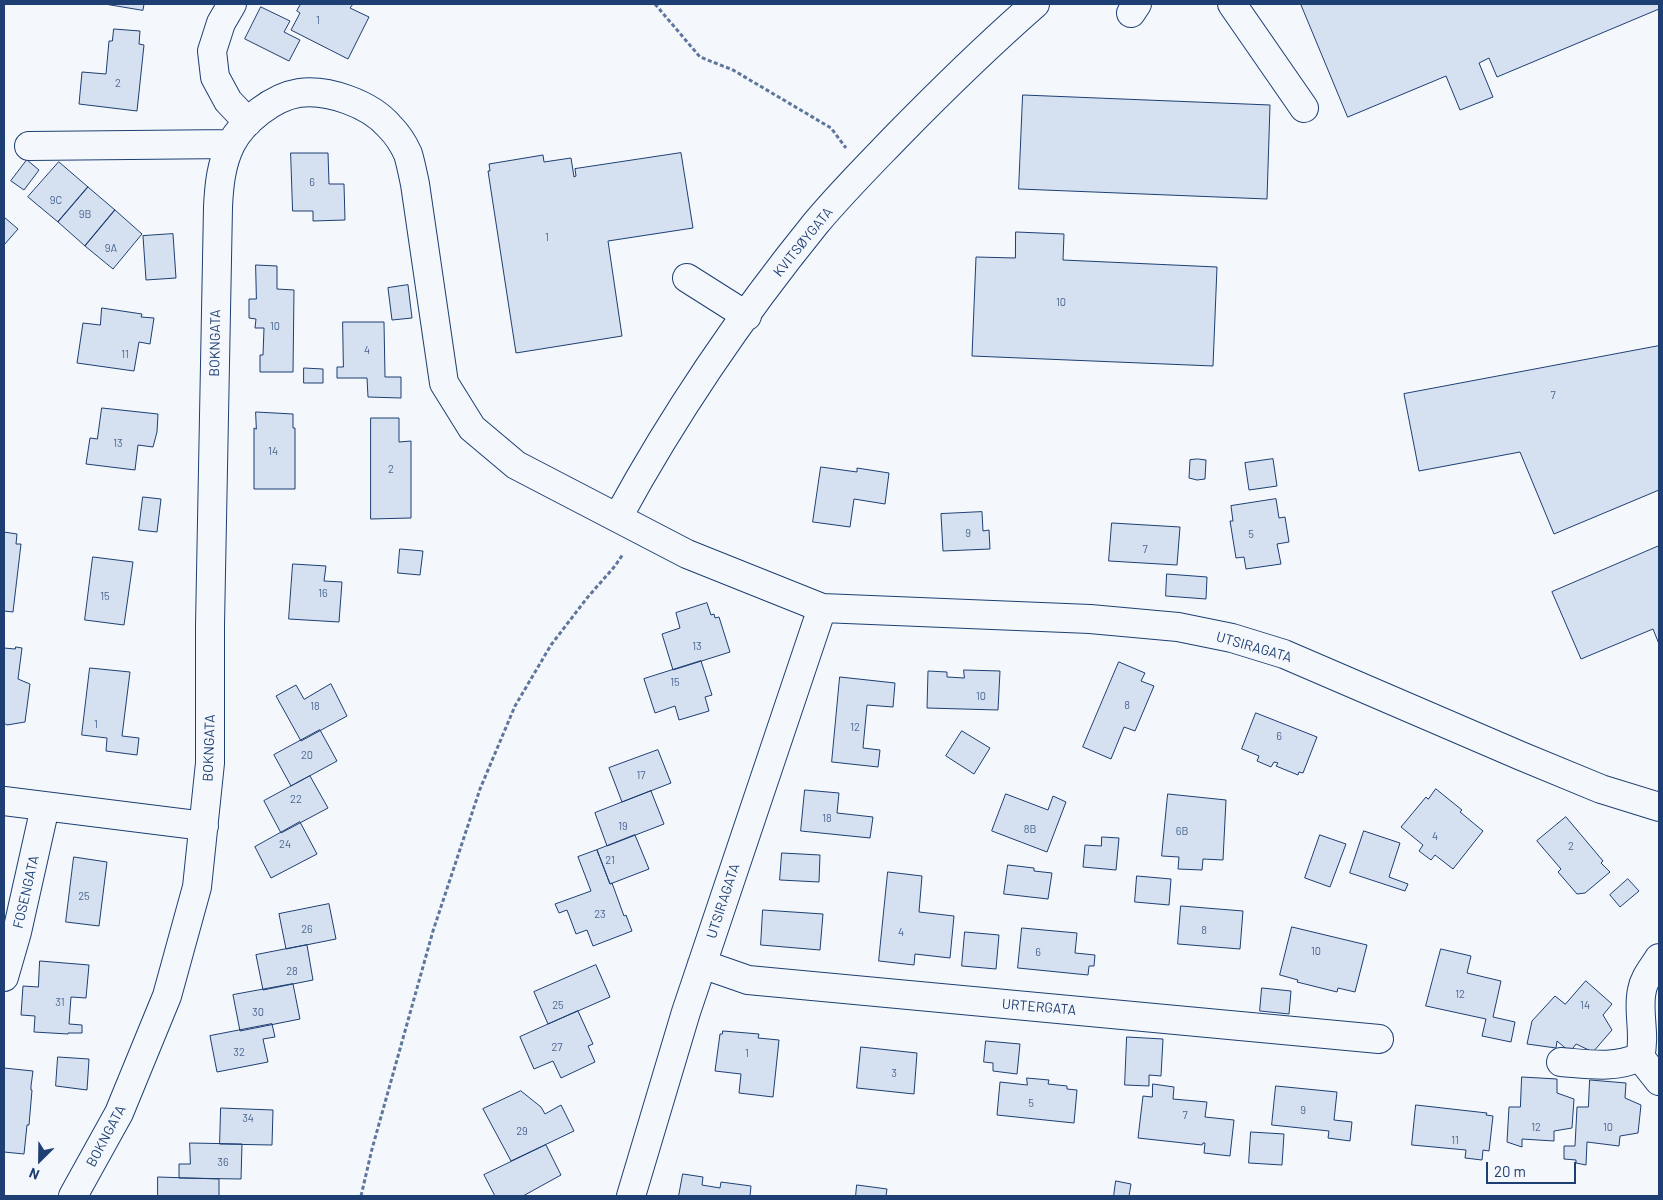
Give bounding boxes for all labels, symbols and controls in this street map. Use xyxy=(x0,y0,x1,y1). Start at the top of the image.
house number: 1 xyxy=(316,13,320,27)
house number: 2 xyxy=(115,76,121,90)
house number: 6 xyxy=(309,175,315,189)
house number: 9C xyxy=(50,193,62,207)
street label: KVITSØYGATA xyxy=(770,204,836,280)
house number: 9B xyxy=(79,207,91,221)
house number: 1 xyxy=(545,230,549,244)
house number: 9A xyxy=(105,241,117,255)
house number: 10 xyxy=(1056,295,1066,309)
street label: BOKNGATA xyxy=(206,309,224,377)
house number: 10 xyxy=(270,319,280,333)
house number: 4 xyxy=(364,343,370,357)
house number: 11 xyxy=(121,347,129,361)
house number: 7 xyxy=(1550,388,1556,402)
house number: 13 xyxy=(113,436,123,450)
house number: 14 xyxy=(268,444,278,458)
house number: 2 xyxy=(388,462,394,476)
house number: 9 xyxy=(965,526,971,540)
house number: 5 xyxy=(1248,527,1254,541)
house number: 7 xyxy=(1142,542,1148,556)
house number: 16 xyxy=(318,586,328,600)
house number: 15 xyxy=(100,589,110,603)
street label: UTSIRAGATA xyxy=(1214,628,1294,666)
house number: 13 xyxy=(692,639,702,653)
house number: 15 xyxy=(670,675,680,689)
house number: 10 xyxy=(976,689,986,703)
house number: 8 xyxy=(1124,698,1130,712)
house number: 18 xyxy=(310,699,320,713)
street label: BOKNGATA xyxy=(199,714,219,782)
house number: 1 xyxy=(94,717,98,731)
house number: 12 xyxy=(850,720,860,734)
house number: 6 xyxy=(1276,729,1282,743)
house number: 20 xyxy=(301,748,313,762)
house number: 17 xyxy=(636,768,646,782)
house number: 22 xyxy=(290,792,302,806)
house number: 18 xyxy=(822,811,832,825)
house number: 19 xyxy=(618,819,628,833)
house number: 8B xyxy=(1024,822,1036,836)
house number: 6B xyxy=(1176,824,1188,838)
house number: 4 xyxy=(1432,829,1438,843)
house number: 24 xyxy=(279,837,291,851)
house number: 2 xyxy=(1568,839,1574,853)
house number: 21 xyxy=(605,853,615,867)
street label: FOSENGATA xyxy=(9,854,43,930)
street label: UTSIRAGATA xyxy=(703,861,743,941)
house number: 25 xyxy=(78,889,90,903)
house number: 23 xyxy=(594,907,606,921)
house number: 26 xyxy=(301,922,313,936)
house number: 8 xyxy=(1201,923,1207,937)
house number: 4 xyxy=(898,925,904,939)
house number: 10 xyxy=(1311,944,1321,958)
house number: 6 xyxy=(1035,945,1041,959)
house number: 28 xyxy=(286,964,298,978)
house number: 12 xyxy=(1455,987,1465,1001)
house number: 31 xyxy=(55,995,65,1009)
street label: URTERGATA xyxy=(1001,995,1077,1019)
house number: 25 xyxy=(552,998,564,1012)
house number: 14 xyxy=(1580,998,1590,1012)
house number: 30 xyxy=(252,1005,264,1019)
house number: 27 xyxy=(551,1040,563,1054)
house number: 32 xyxy=(233,1045,245,1059)
house number: 1 xyxy=(745,1046,749,1060)
house number: 3 xyxy=(891,1066,897,1080)
house number: 5 xyxy=(1028,1096,1034,1110)
street label: BOKNGATA xyxy=(83,1102,129,1170)
house number: 9 xyxy=(1300,1103,1306,1117)
house number: 7 xyxy=(1182,1108,1188,1122)
house number: 34 xyxy=(242,1111,254,1125)
house number: 12 xyxy=(1531,1120,1541,1134)
house number: 10 xyxy=(1603,1120,1613,1134)
house number: 29 xyxy=(516,1124,528,1138)
house number: 11 xyxy=(1451,1133,1459,1147)
north arrow xyxy=(15,1135,65,1185)
scale bar xyxy=(1488,1152,1578,1184)
house number: 36 xyxy=(217,1155,229,1169)
text: 20 m xyxy=(1494,1162,1526,1180)
text: N xyxy=(26,1165,42,1184)

